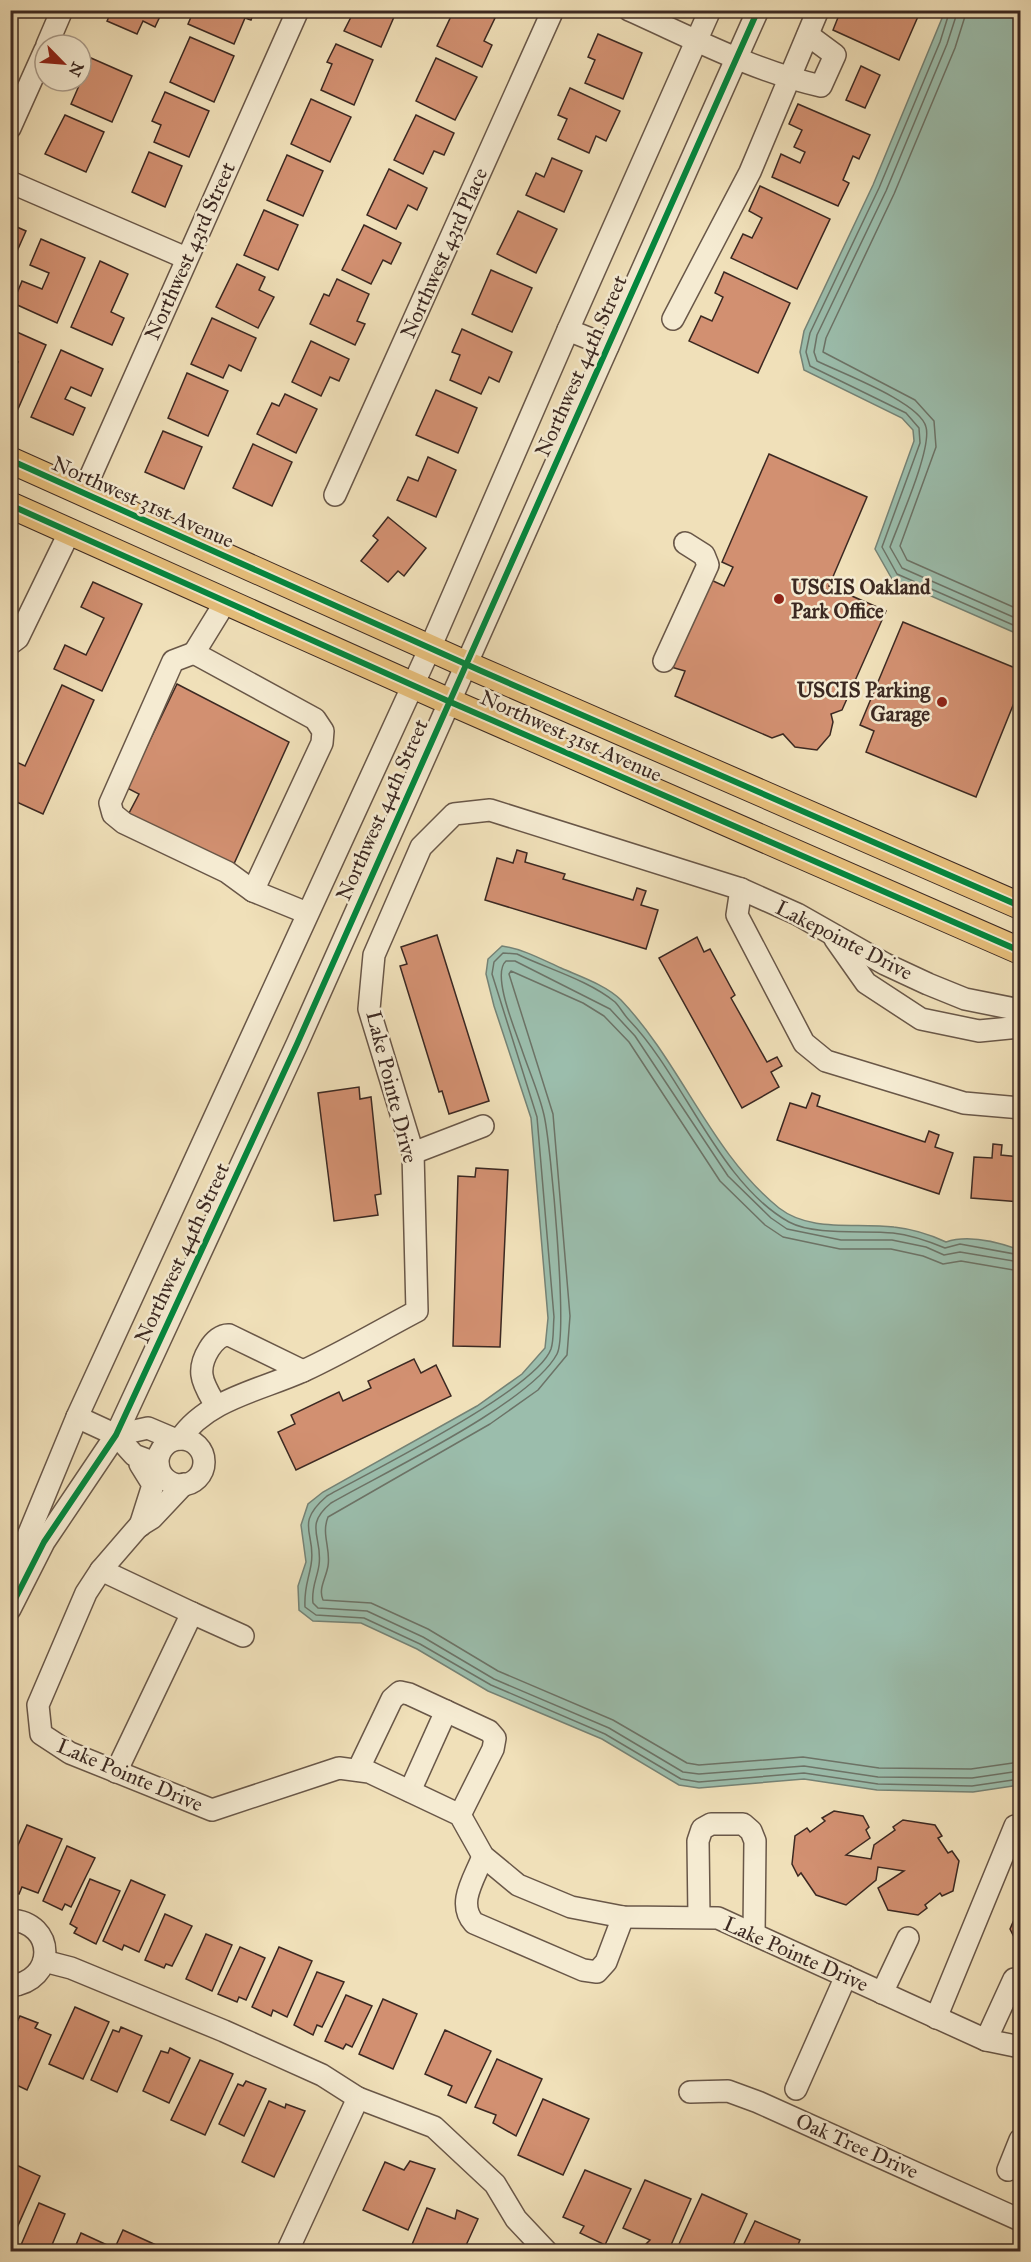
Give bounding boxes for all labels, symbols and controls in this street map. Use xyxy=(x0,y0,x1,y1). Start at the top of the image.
north arrow xyxy=(33,33,93,93)
text: N xyxy=(64,59,88,80)
street label: Northwest 43rd Street xyxy=(139,158,241,344)
street label: Northwest 43rd Place xyxy=(395,163,493,342)
street label: Northwest 44th Street xyxy=(529,271,633,461)
street label: Northwest 31st Avenue xyxy=(48,450,238,554)
place label: USCIS Oakland Park Office xyxy=(791,574,931,624)
marker: USCIS Oakland Park Office xyxy=(772,592,786,606)
place label: USCIS Parking Garage xyxy=(797,677,931,727)
street label: Northwest 31st Avenue xyxy=(476,684,666,788)
marker: USCIS Parking Garage xyxy=(935,695,949,709)
street label: Northwest 44th Street xyxy=(330,715,434,905)
street label: Lakepointe Drive xyxy=(771,894,917,986)
street label: Lake Pointe Drive xyxy=(361,1008,424,1166)
street label: Northwest 44th Street xyxy=(129,1158,235,1347)
street label: Lake Pointe Drive xyxy=(53,1733,207,1817)
street label: Lake Pointe Drive xyxy=(720,1910,873,1998)
street label: Oak Tree Drive xyxy=(792,2107,923,2185)

